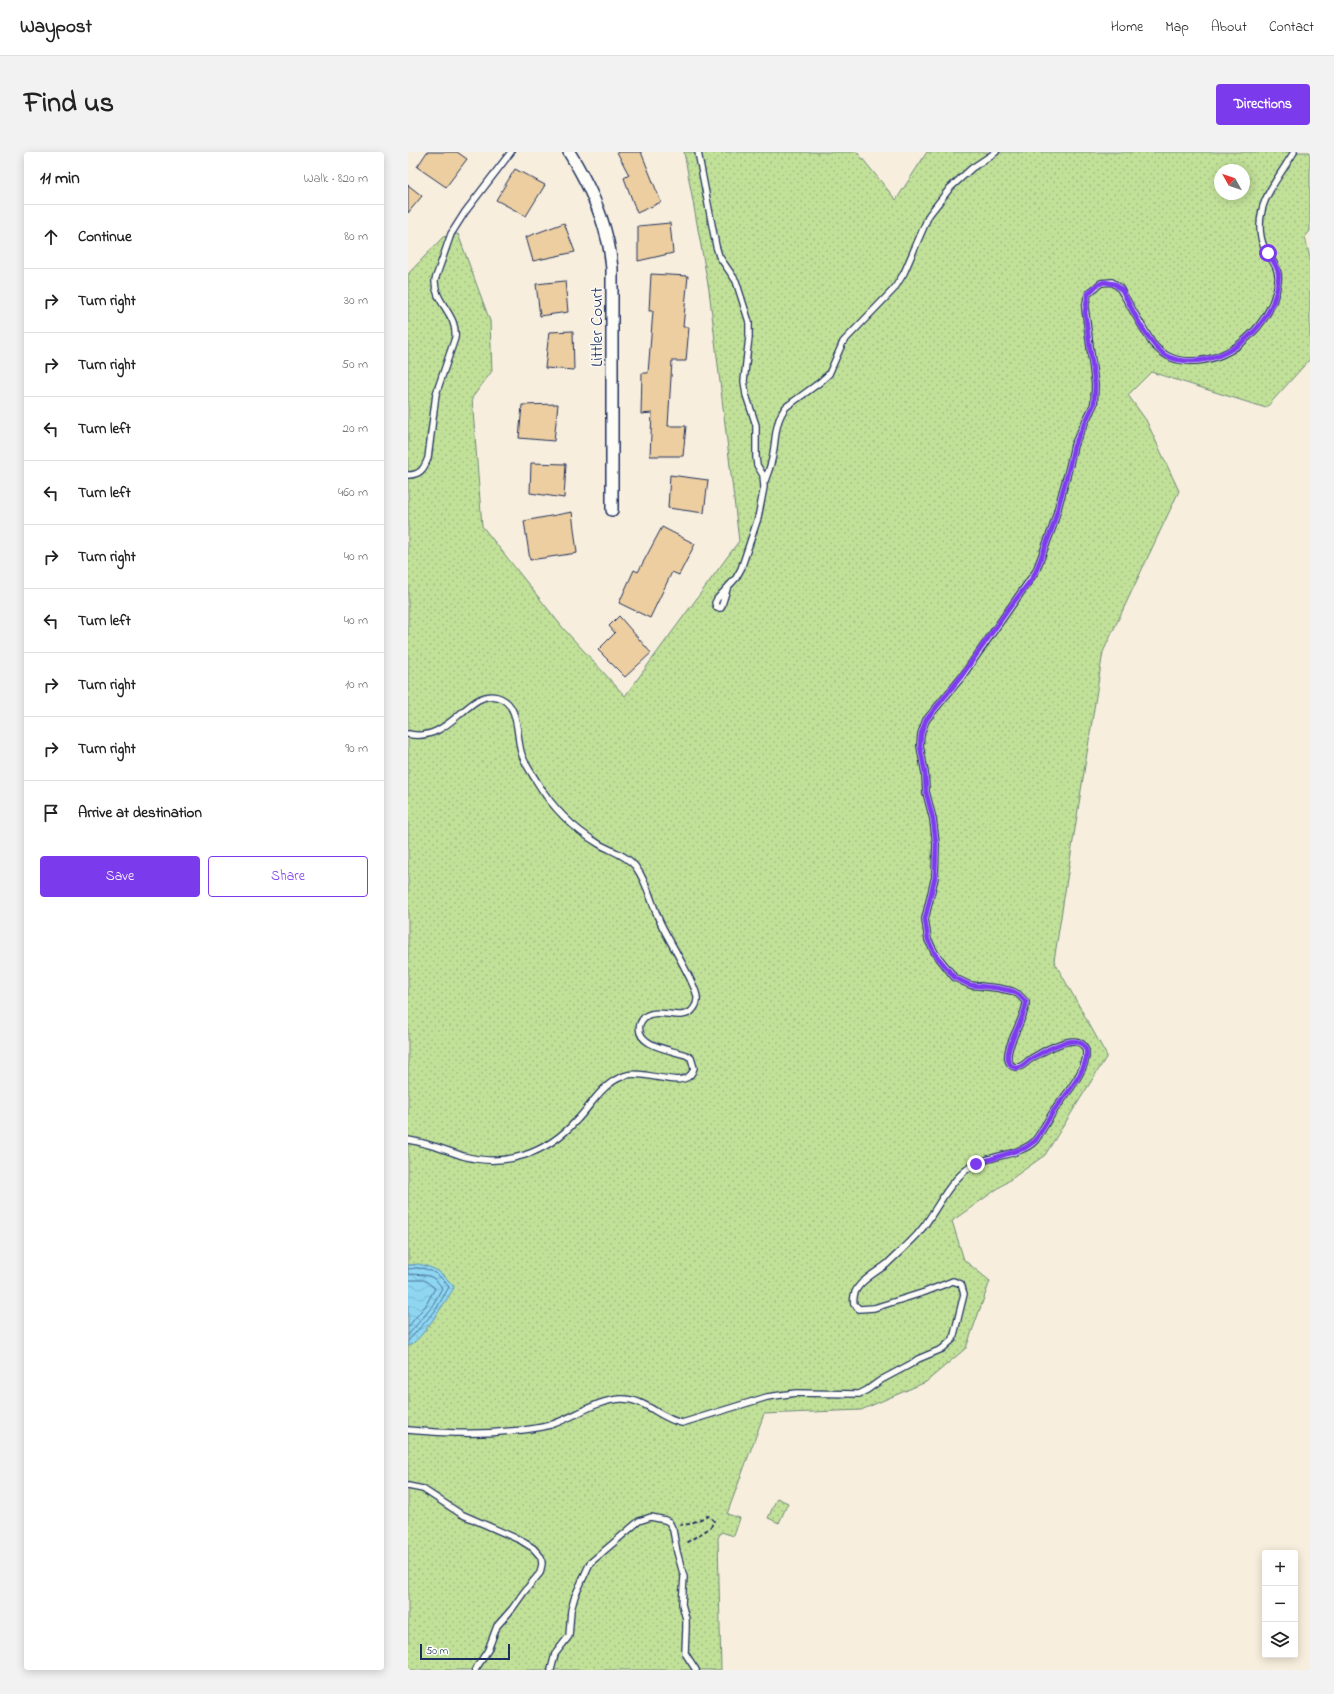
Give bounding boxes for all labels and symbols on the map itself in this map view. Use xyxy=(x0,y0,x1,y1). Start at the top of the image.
north arrow xyxy=(1214,164,1250,200)
route start xyxy=(1259,244,1277,262)
street label: Littler Court xyxy=(585,287,610,367)
route end xyxy=(967,1155,985,1173)
scale bar xyxy=(420,1642,510,1661)

